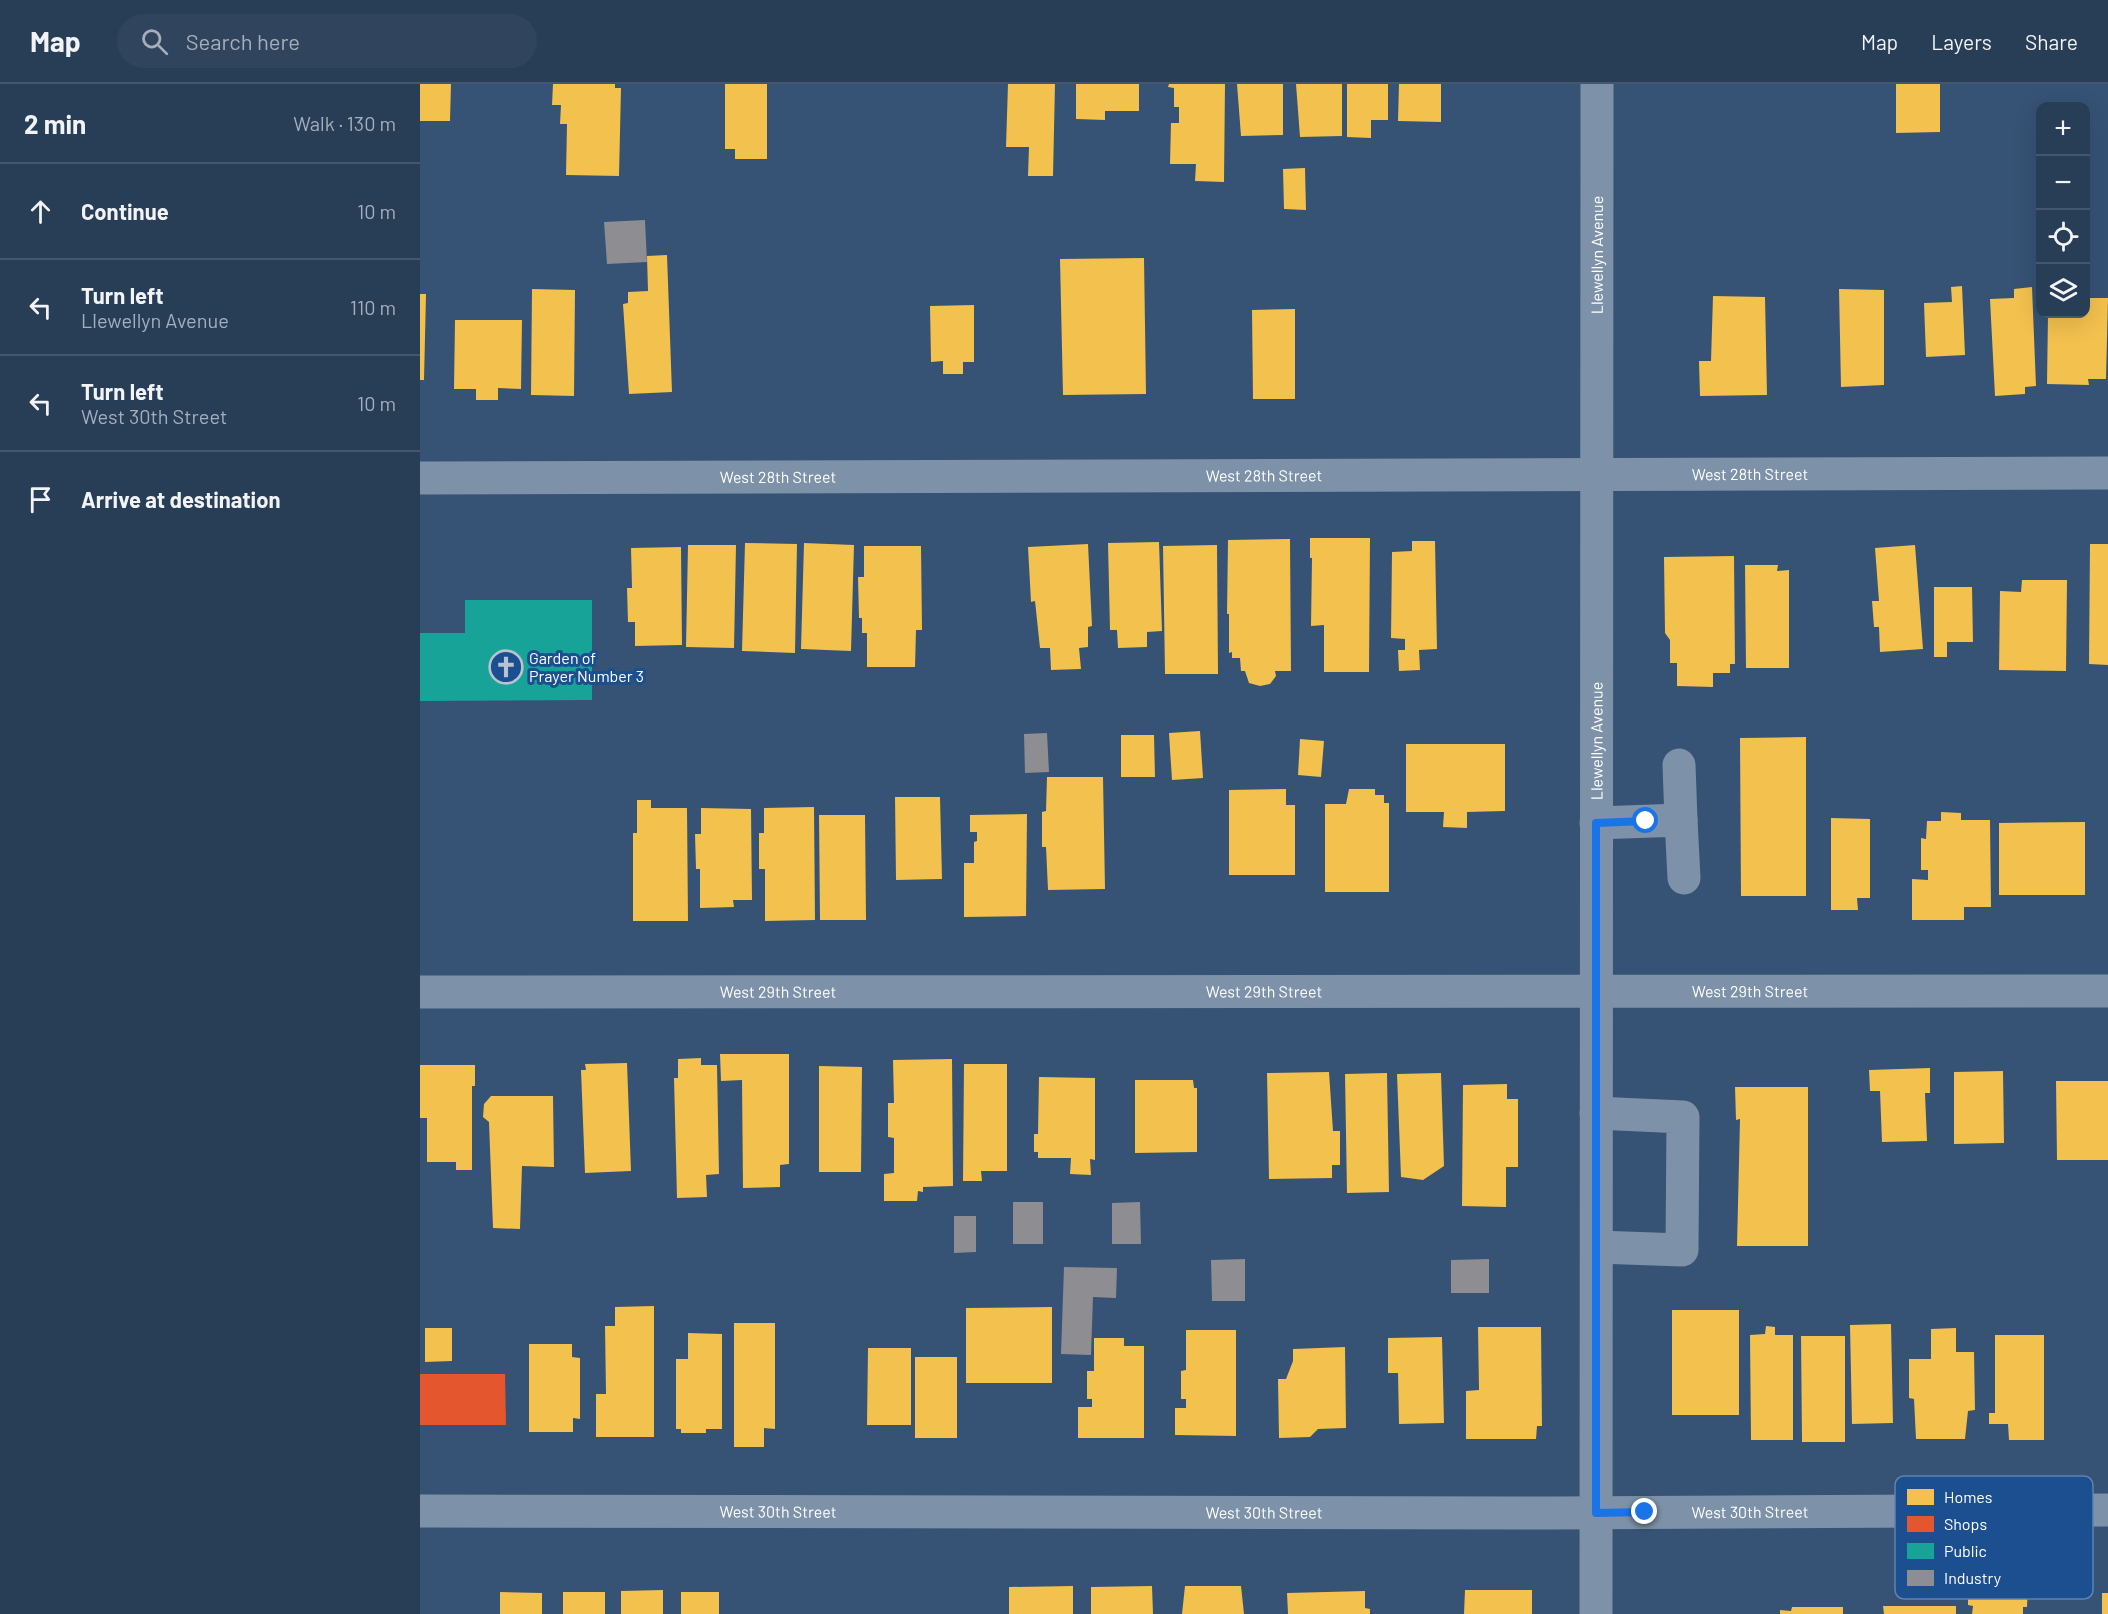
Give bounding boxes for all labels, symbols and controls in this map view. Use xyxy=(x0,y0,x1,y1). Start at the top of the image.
search box xyxy=(117,14,537,68)
text: Map xyxy=(30,24,81,58)
icon: search xyxy=(138,25,171,58)
text: Search here xyxy=(186,28,300,54)
text: Map xyxy=(1861,29,1898,54)
text: Layers xyxy=(1931,29,1992,54)
text: Share xyxy=(2025,29,2078,54)
map controls xyxy=(2036,102,2090,318)
button: + xyxy=(2036,102,2090,156)
text: 2 min xyxy=(24,108,86,139)
text: Walk · 130 m xyxy=(293,111,396,135)
button: − xyxy=(2036,156,2090,210)
icon: ahead xyxy=(24,195,57,228)
street label: Llewellyn Avenue xyxy=(1587,196,1606,314)
text: Continue xyxy=(81,198,169,224)
text: 10 m xyxy=(357,199,396,223)
button: locate xyxy=(2036,210,2090,264)
button: layers xyxy=(2036,264,2090,318)
text: Turn left xyxy=(81,282,164,308)
icon: left xyxy=(24,291,57,324)
text: 110 m xyxy=(350,295,396,319)
text: Llewellyn Avenue xyxy=(81,308,229,332)
text: Turn left xyxy=(81,378,164,404)
icon: left xyxy=(24,387,57,420)
text: 10 m xyxy=(357,391,396,415)
text: West 30th Street xyxy=(81,404,227,428)
street label: West 28th Street xyxy=(1692,464,1808,483)
street label: West 28th Street xyxy=(1206,465,1322,485)
street label: West 28th Street xyxy=(720,467,836,486)
icon: arrive xyxy=(24,483,57,516)
text: Arrive at destination xyxy=(81,486,280,512)
place label: Garden of Prayer Number 3 xyxy=(529,648,644,685)
church icon: Garden of Prayer Number 3 xyxy=(488,649,524,685)
street label: Llewellyn Avenue xyxy=(1587,682,1606,800)
route start xyxy=(1632,807,1658,833)
street label: West 29th Street xyxy=(1206,981,1322,1001)
street label: West 29th Street xyxy=(1692,981,1808,1000)
street label: West 29th Street xyxy=(720,982,836,1001)
legend xyxy=(1895,1476,2093,1599)
text: Homes xyxy=(1944,1487,1992,1506)
route end xyxy=(1631,1498,1657,1524)
street label: West 30th Street xyxy=(719,1502,837,1521)
street label: West 30th Street xyxy=(1205,1502,1323,1522)
street label: West 30th Street xyxy=(1691,1502,1809,1521)
text: Shops xyxy=(1944,1514,1987,1533)
text: Public xyxy=(1944,1541,1987,1560)
text: Industry xyxy=(1944,1568,2002,1587)

